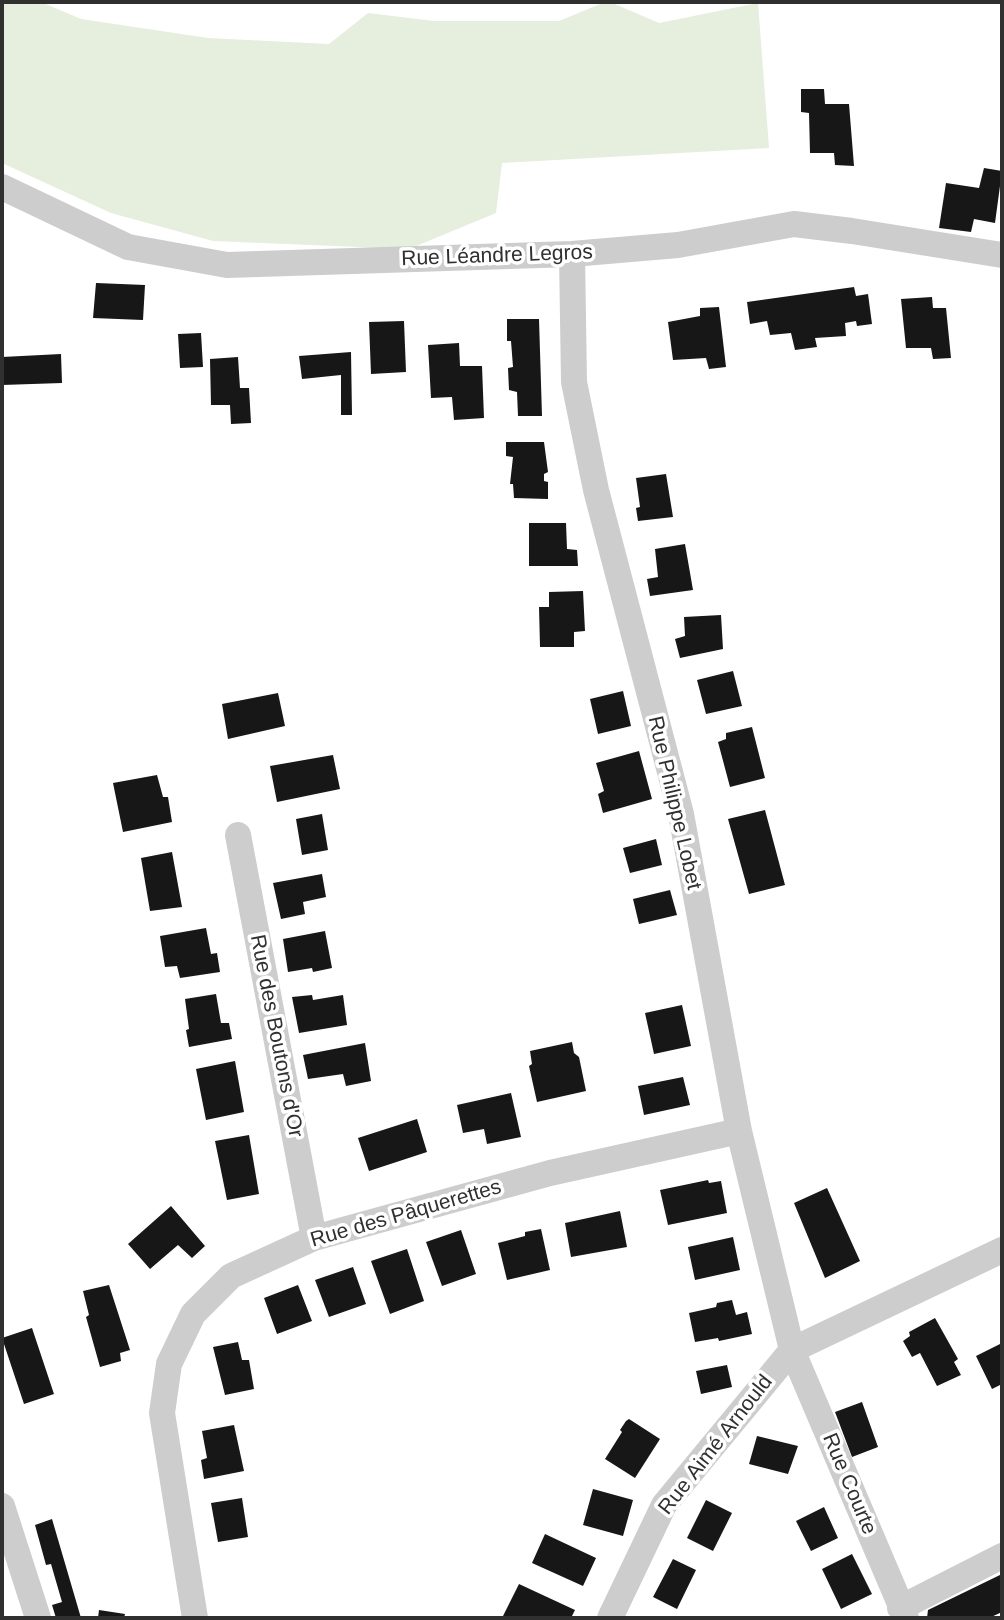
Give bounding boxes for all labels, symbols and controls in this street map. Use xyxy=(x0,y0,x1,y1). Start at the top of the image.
street label: Rue Léandre Legros xyxy=(401,240,593,272)
street label: Rue Philippe Lobet xyxy=(642,714,706,892)
street label: Rue des Boutons d'Or xyxy=(244,933,308,1139)
street label: Rue des Pâquerettes xyxy=(308,1175,504,1253)
street label: Rue Aimé Arnould xyxy=(654,1370,778,1520)
street label: Rue Courte xyxy=(816,1430,882,1538)

